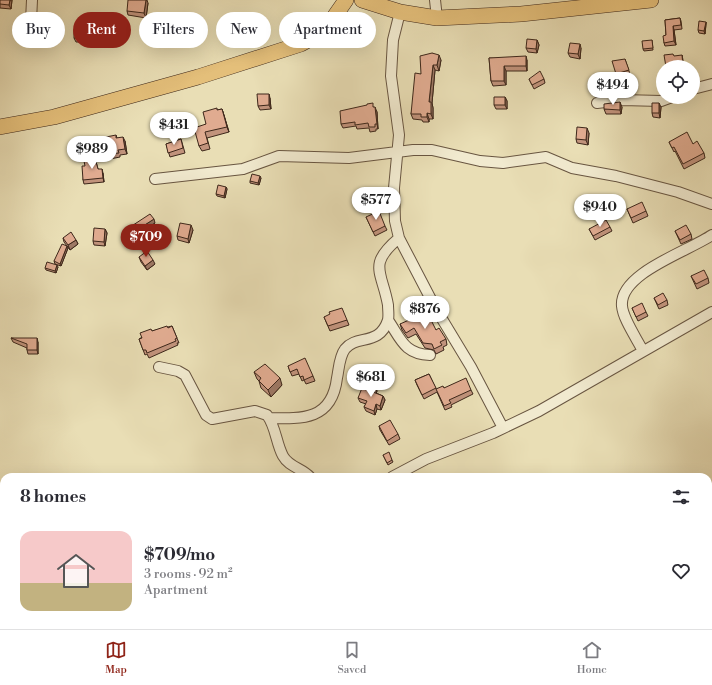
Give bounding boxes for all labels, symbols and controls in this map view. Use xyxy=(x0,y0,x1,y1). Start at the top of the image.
chip: Buy xyxy=(12,12,65,48)
chip: Rent xyxy=(73,12,131,48)
chip: Filters xyxy=(139,12,208,48)
chip: New xyxy=(216,12,271,48)
chip: Apartment xyxy=(279,12,376,48)
map controls xyxy=(656,60,700,104)
button: locate xyxy=(656,60,700,104)
pin: $494 xyxy=(589,72,637,106)
text: $494 xyxy=(596,77,630,93)
pin: $431 xyxy=(150,112,198,146)
text: $431 xyxy=(159,117,189,133)
pin: $989 xyxy=(68,136,116,170)
text: $989 xyxy=(76,141,108,157)
pin: $577 xyxy=(352,187,400,221)
text: $577 xyxy=(361,192,391,208)
pin: $940 xyxy=(576,194,624,228)
text: $940 xyxy=(583,199,617,215)
pin: $709 xyxy=(122,224,170,258)
text: $709 xyxy=(130,229,162,245)
pin: $876 xyxy=(401,296,449,330)
text: $876 xyxy=(409,301,441,317)
pin: $681 xyxy=(347,364,395,398)
text: $681 xyxy=(356,369,386,385)
text: 8 homes xyxy=(20,486,86,508)
icon: filters xyxy=(670,486,692,508)
text: $709/mo xyxy=(144,544,215,566)
icon: home xyxy=(52,547,100,595)
icon: heart xyxy=(670,560,692,582)
text: 3 rooms · 92 m² xyxy=(144,566,232,582)
text: Apartment xyxy=(144,582,208,598)
tab: Map xyxy=(105,639,127,677)
tab: Saved xyxy=(337,639,366,677)
tab: Home xyxy=(577,639,607,677)

